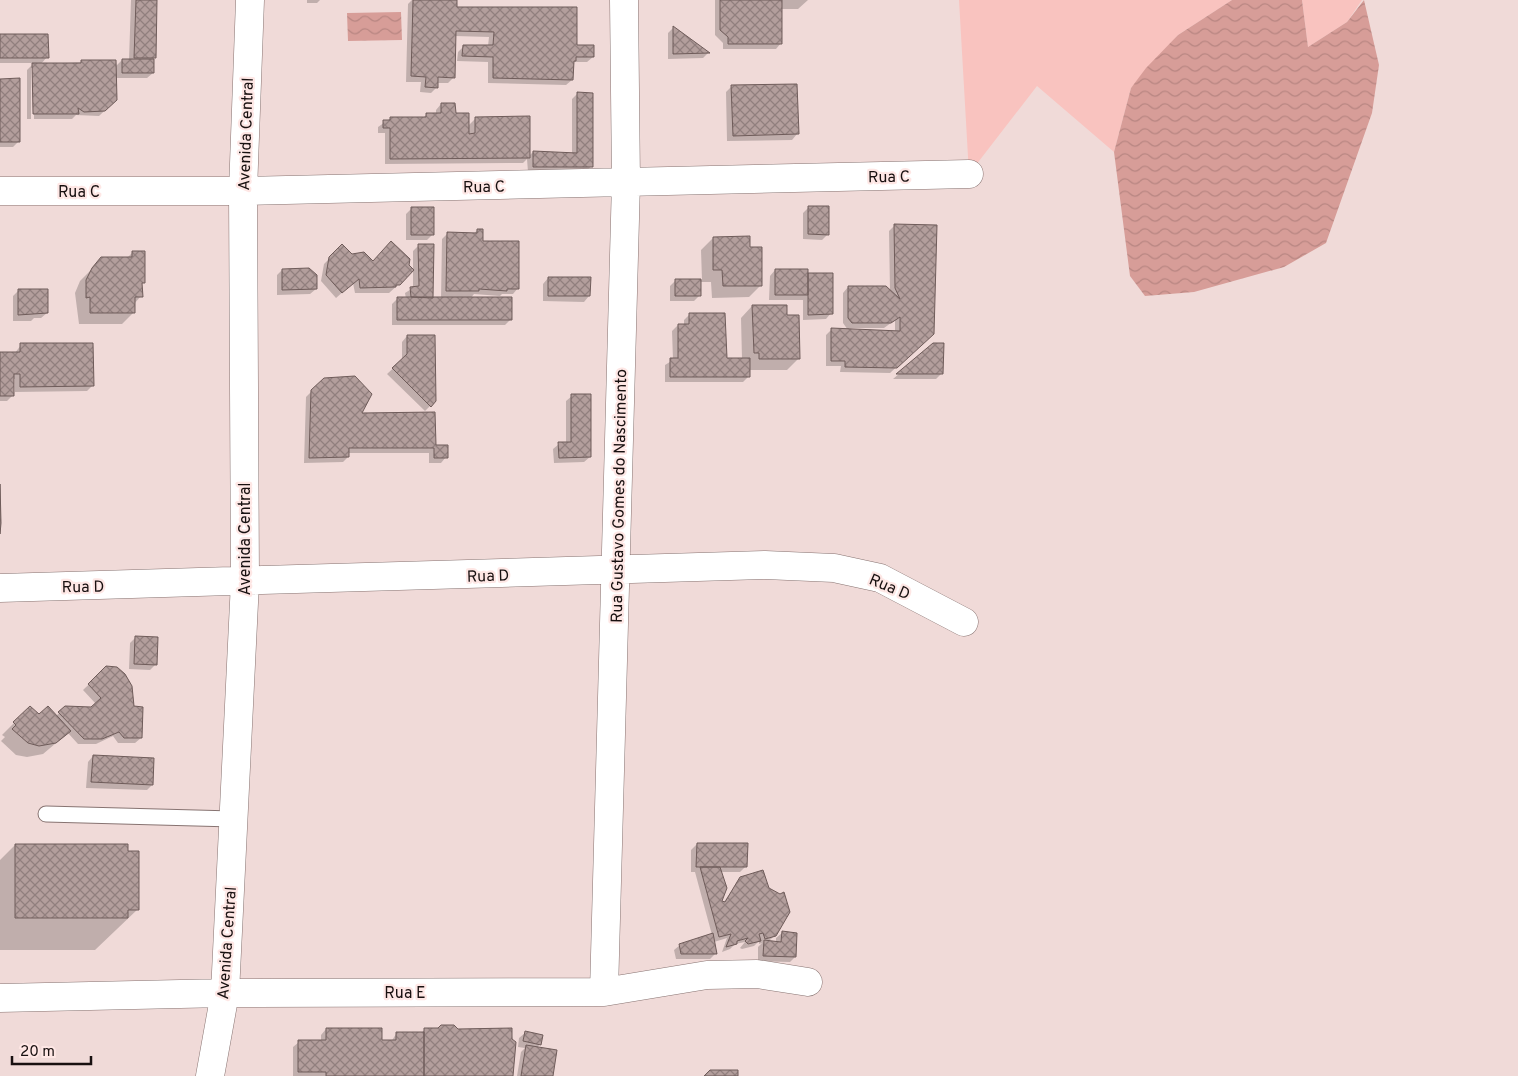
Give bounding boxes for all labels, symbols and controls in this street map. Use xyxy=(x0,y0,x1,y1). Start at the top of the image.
street label: Avenida Central xyxy=(235,77,259,191)
street label: Rua C xyxy=(868,168,910,188)
street label: Rua C xyxy=(463,178,505,198)
street label: Rua C xyxy=(58,183,100,203)
street label: Rua Gustavo Gomes do Nascimento xyxy=(608,369,632,623)
street label: Avenida Central xyxy=(236,482,256,596)
street label: Rua D xyxy=(466,566,510,588)
street label: Rua D xyxy=(866,570,913,605)
street label: Rua D xyxy=(62,578,105,598)
street label: Avenida Central xyxy=(214,886,242,1000)
street label: Rua E xyxy=(384,984,426,1004)
scale bar xyxy=(12,1034,91,1066)
text: 20 m xyxy=(20,1043,55,1062)

